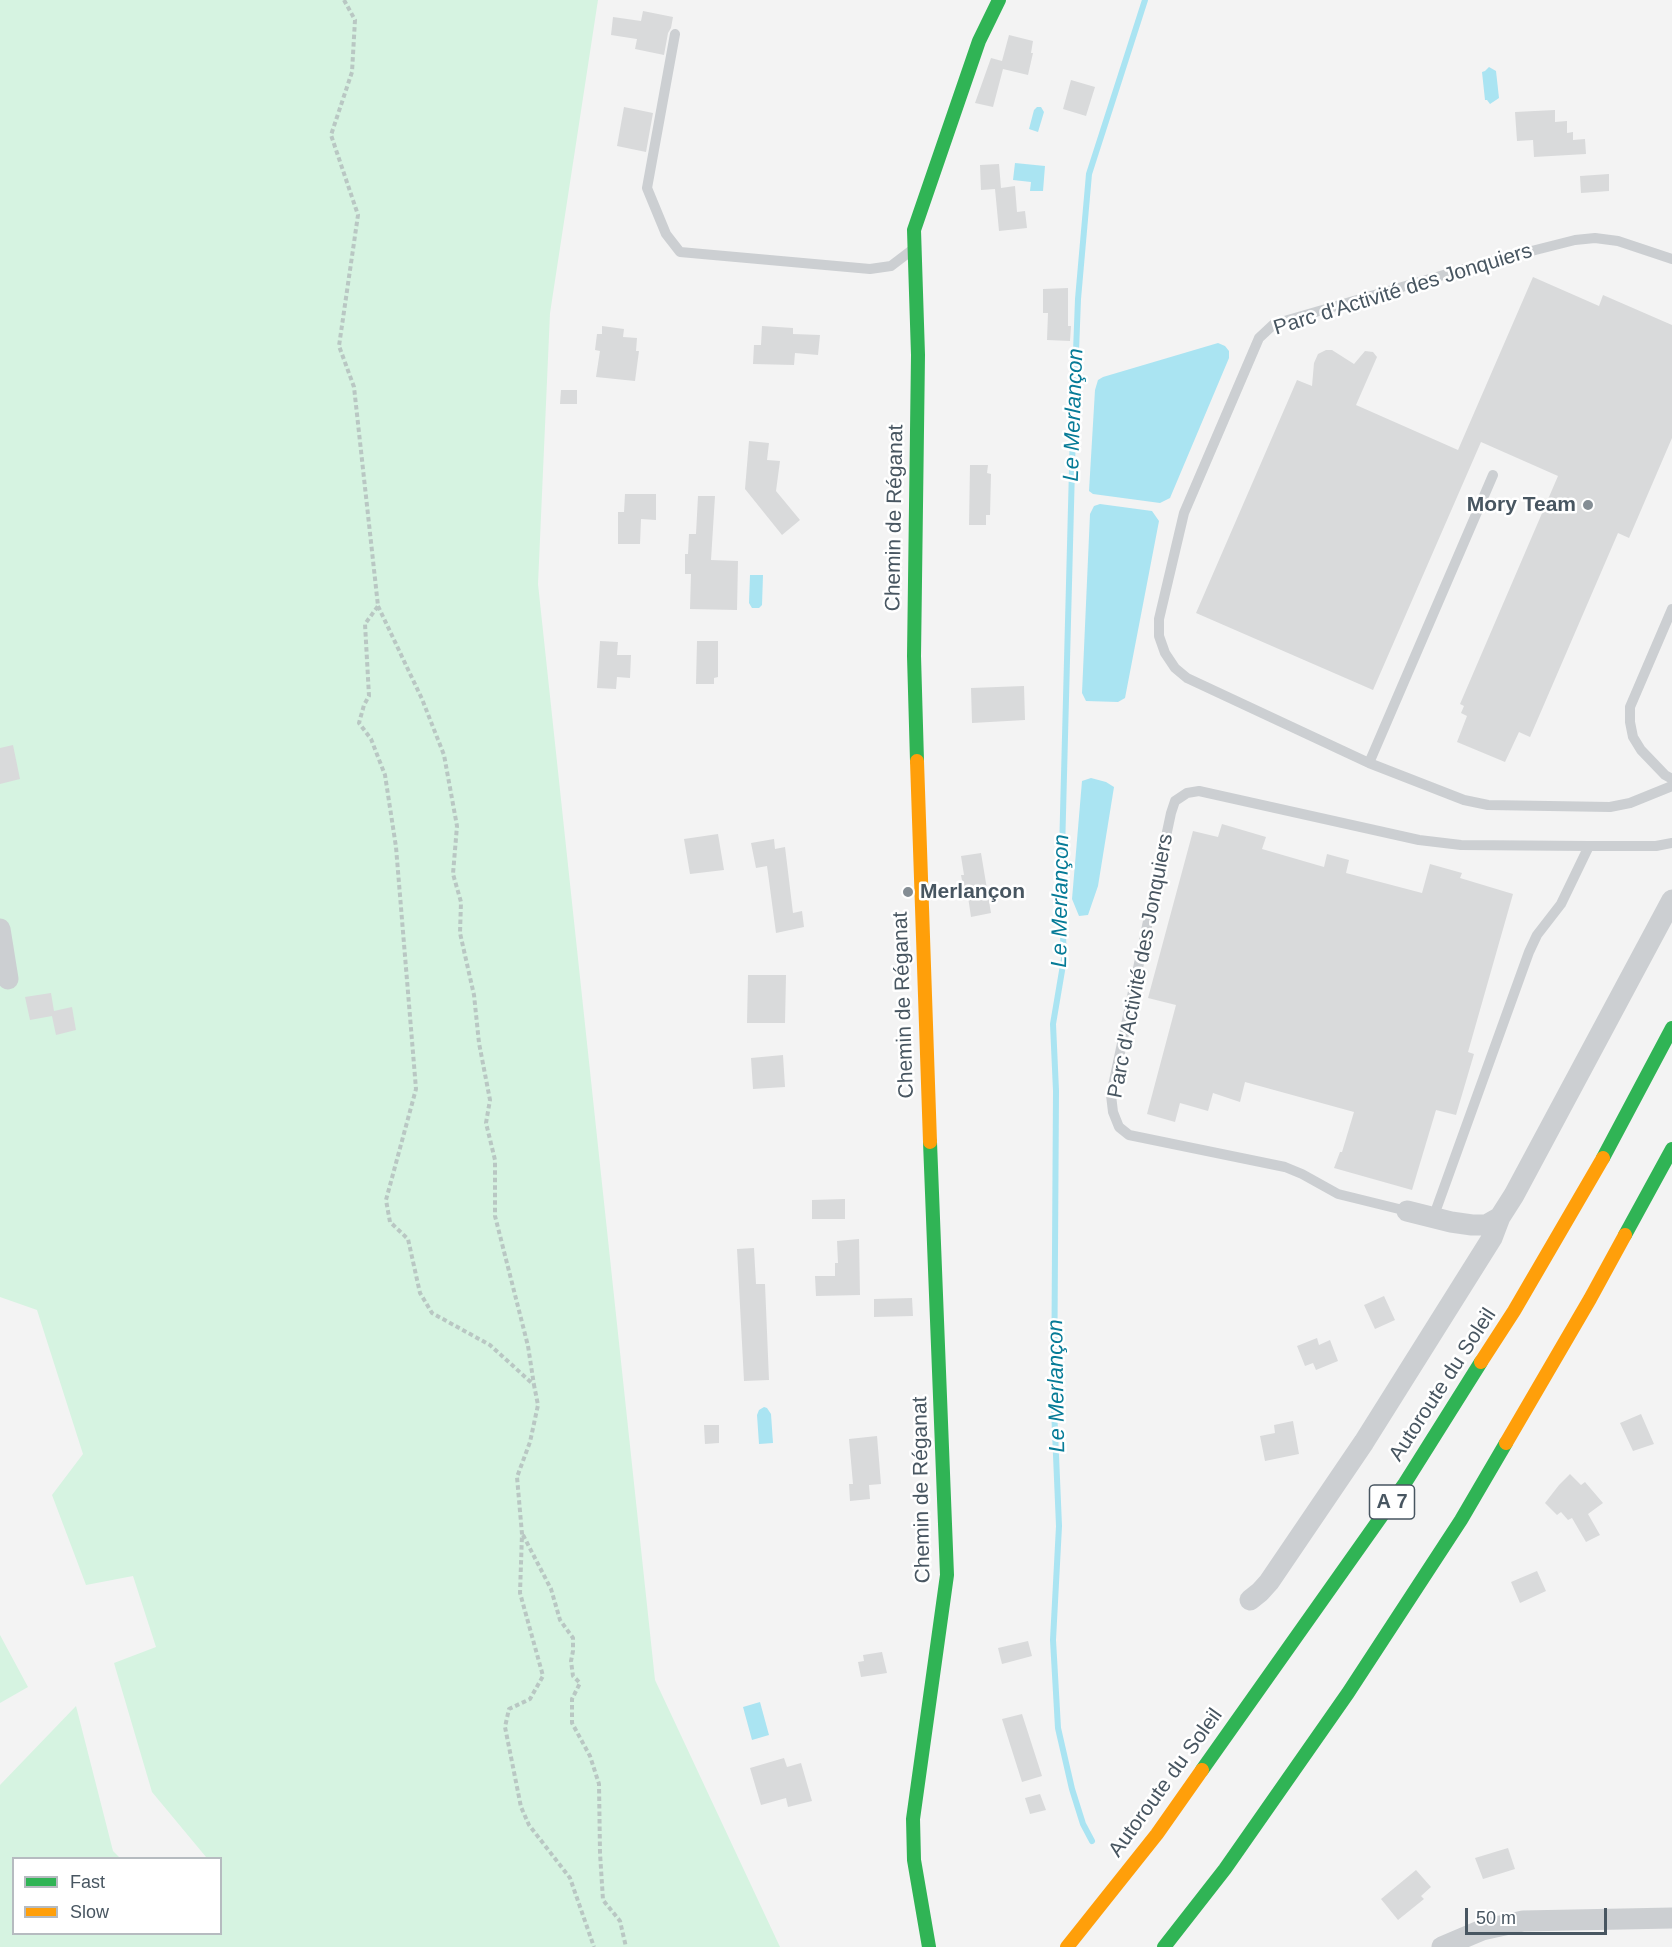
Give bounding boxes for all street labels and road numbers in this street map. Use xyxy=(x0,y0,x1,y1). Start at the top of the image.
street label: Parc d'Activité des Jonquiers xyxy=(1271,239,1535,341)
street label: Chemin de Réganat xyxy=(881,424,909,612)
street label: Parc d'Activité des Jonquiers xyxy=(1103,832,1179,1100)
street label: Chemin de Réganat xyxy=(888,911,920,1099)
street label: Autoroute du Soleil xyxy=(1384,1304,1502,1466)
street label: Chemin de Réganat xyxy=(908,1396,936,1584)
road number: A 7 xyxy=(1370,1485,1414,1519)
street label: Autoroute du Soleil xyxy=(1104,1704,1228,1862)

